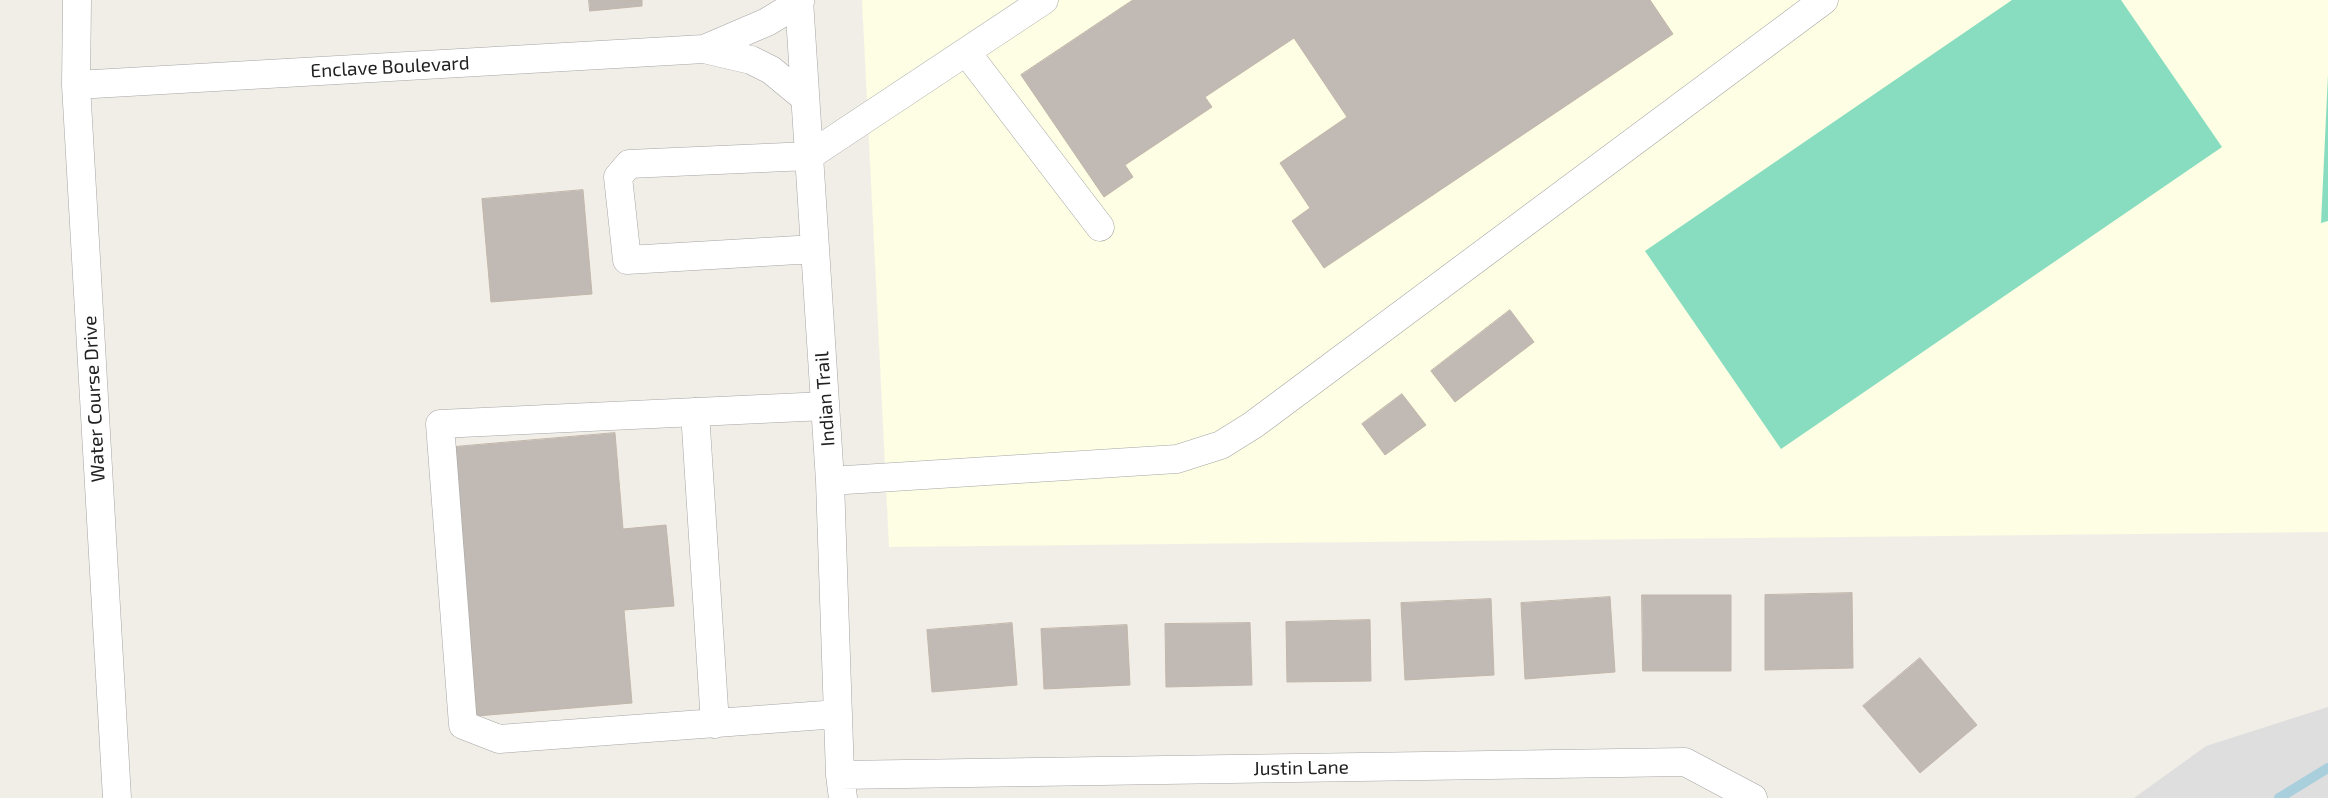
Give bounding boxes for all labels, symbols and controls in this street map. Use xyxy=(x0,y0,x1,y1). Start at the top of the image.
street label: Enclave Boulevard xyxy=(310,51,470,83)
street label: Water Course Drive xyxy=(78,315,110,483)
street label: Indian Trail xyxy=(810,351,840,447)
street label: Justin Lane xyxy=(1253,756,1349,780)

